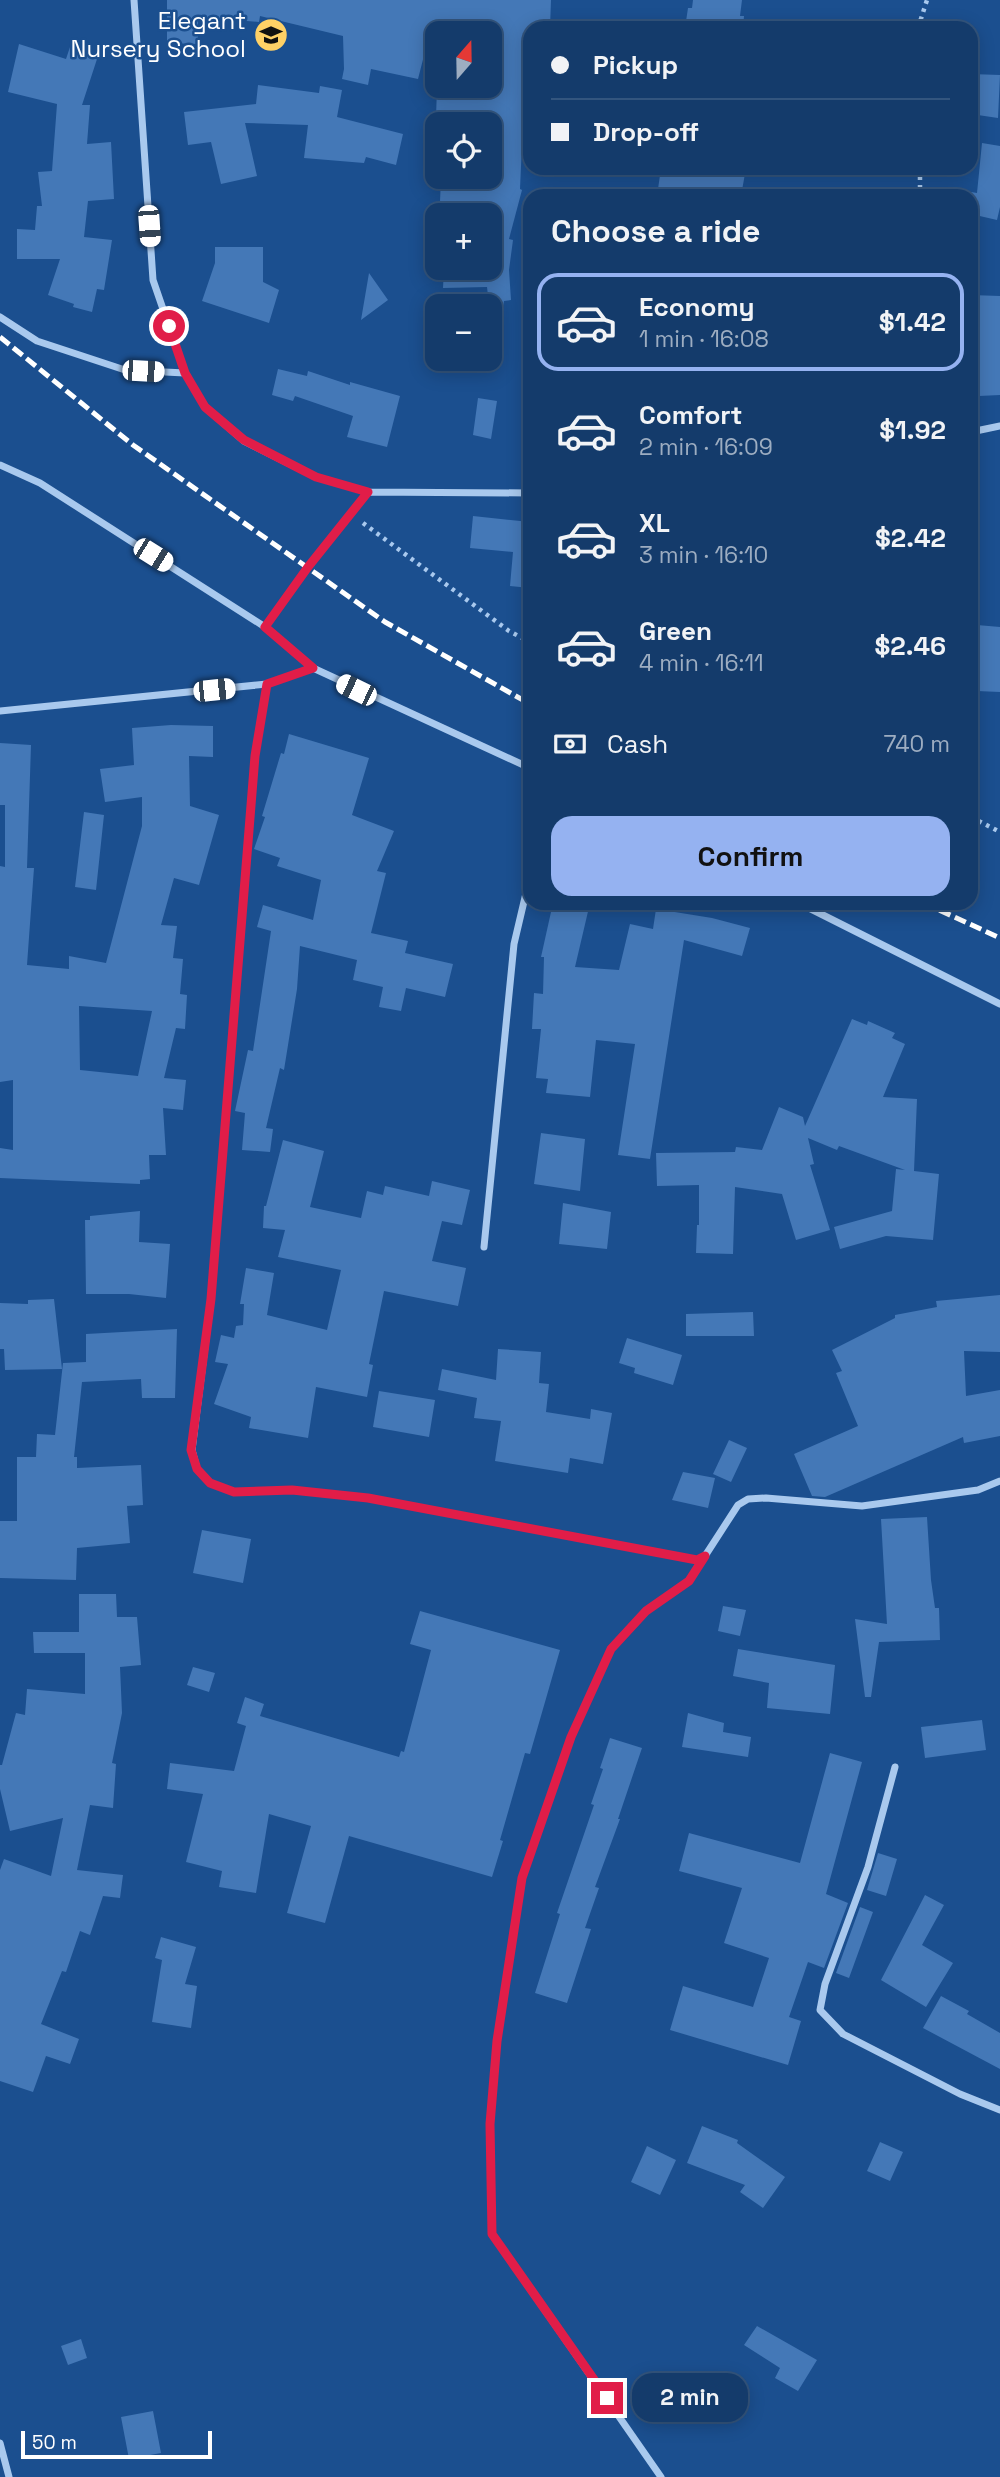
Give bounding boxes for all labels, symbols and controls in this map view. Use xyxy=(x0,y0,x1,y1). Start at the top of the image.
place label: Elegant Nursery School xyxy=(71,5,246,64)
school or university icon: Elegant Nursery School xyxy=(252,16,290,54)
north arrow xyxy=(425,21,502,98)
map controls xyxy=(425,21,502,371)
text: Pickup xyxy=(593,48,678,82)
button: locate xyxy=(425,112,502,189)
text: Drop-off xyxy=(593,115,699,149)
button: + xyxy=(425,203,502,280)
car xyxy=(138,204,161,248)
text: Choose a ride xyxy=(551,211,761,251)
text: Economy xyxy=(639,290,755,324)
icon: car xyxy=(555,291,618,354)
button: − xyxy=(425,294,502,371)
text: $1.42 xyxy=(879,305,946,339)
route start xyxy=(153,310,185,342)
text: 1 min · 16:08 xyxy=(639,324,769,354)
car xyxy=(122,359,165,383)
text: Comfort xyxy=(639,398,742,432)
icon: car xyxy=(555,399,618,462)
text: $1.92 xyxy=(879,413,946,447)
text: 2 min · 16:09 xyxy=(639,432,773,462)
text: XL xyxy=(639,506,670,540)
icon: car xyxy=(555,507,618,570)
text: $2.42 xyxy=(875,521,946,555)
car xyxy=(130,535,177,575)
text: 3 min · 16:10 xyxy=(639,540,768,570)
text: Green xyxy=(639,614,712,648)
icon: car xyxy=(555,615,618,678)
text: $2.46 xyxy=(874,629,946,663)
text: 4 min · 16:11 xyxy=(639,648,764,678)
car xyxy=(333,671,380,709)
car xyxy=(193,677,236,703)
icon: cash xyxy=(551,725,589,763)
text: Cash xyxy=(607,727,668,761)
text: 740 m xyxy=(884,729,950,759)
button: Confirm xyxy=(551,816,950,896)
callout: 2 min xyxy=(632,2374,747,2422)
route end xyxy=(591,2382,623,2414)
text: 2 min xyxy=(660,2382,720,2412)
scale bar xyxy=(21,2428,212,2460)
text: 50 m xyxy=(32,2430,77,2455)

